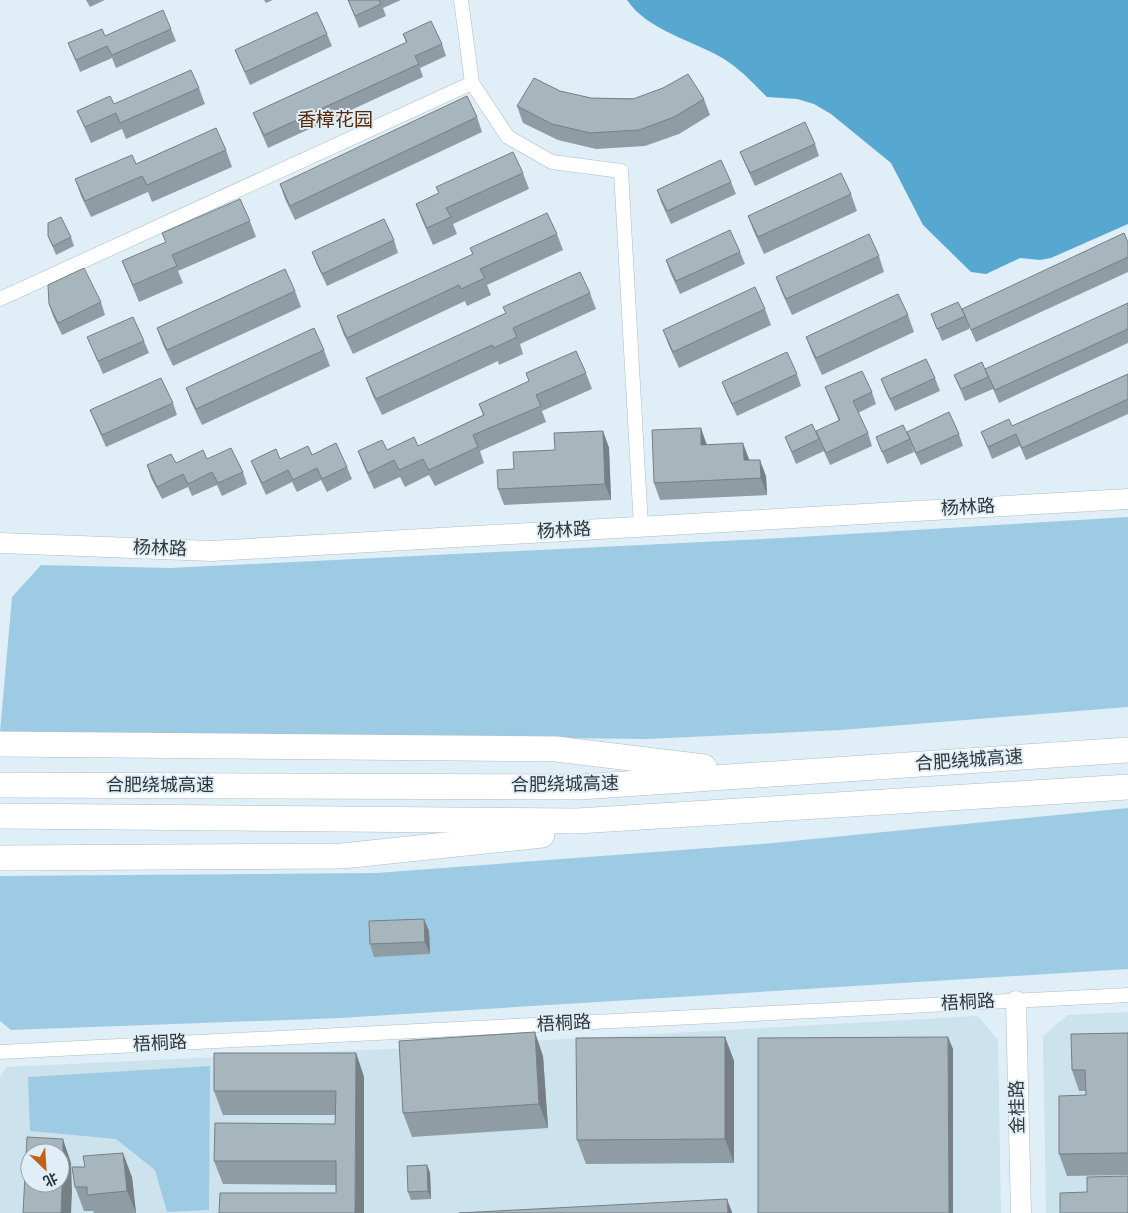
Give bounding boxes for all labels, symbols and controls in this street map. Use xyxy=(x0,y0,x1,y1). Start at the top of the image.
district label: 香樟花园 xyxy=(297,109,373,130)
street label: 杨林路 xyxy=(940,496,995,518)
street label: 杨林路 xyxy=(536,519,591,541)
street label: 杨林路 xyxy=(133,537,187,559)
street label: 合肥绕城高速 xyxy=(914,746,1023,774)
street label: 合肥绕城高速 xyxy=(511,773,619,795)
street label: 合肥绕城高速 xyxy=(106,775,214,795)
street label: 梧桐路 xyxy=(940,991,995,1013)
street label: 梧桐路 xyxy=(536,1012,591,1034)
street label: 梧桐路 xyxy=(132,1032,187,1054)
street label: 金桂路 xyxy=(1007,1080,1027,1134)
north arrow xyxy=(20,1143,70,1193)
text: 北 xyxy=(41,1170,60,1189)

